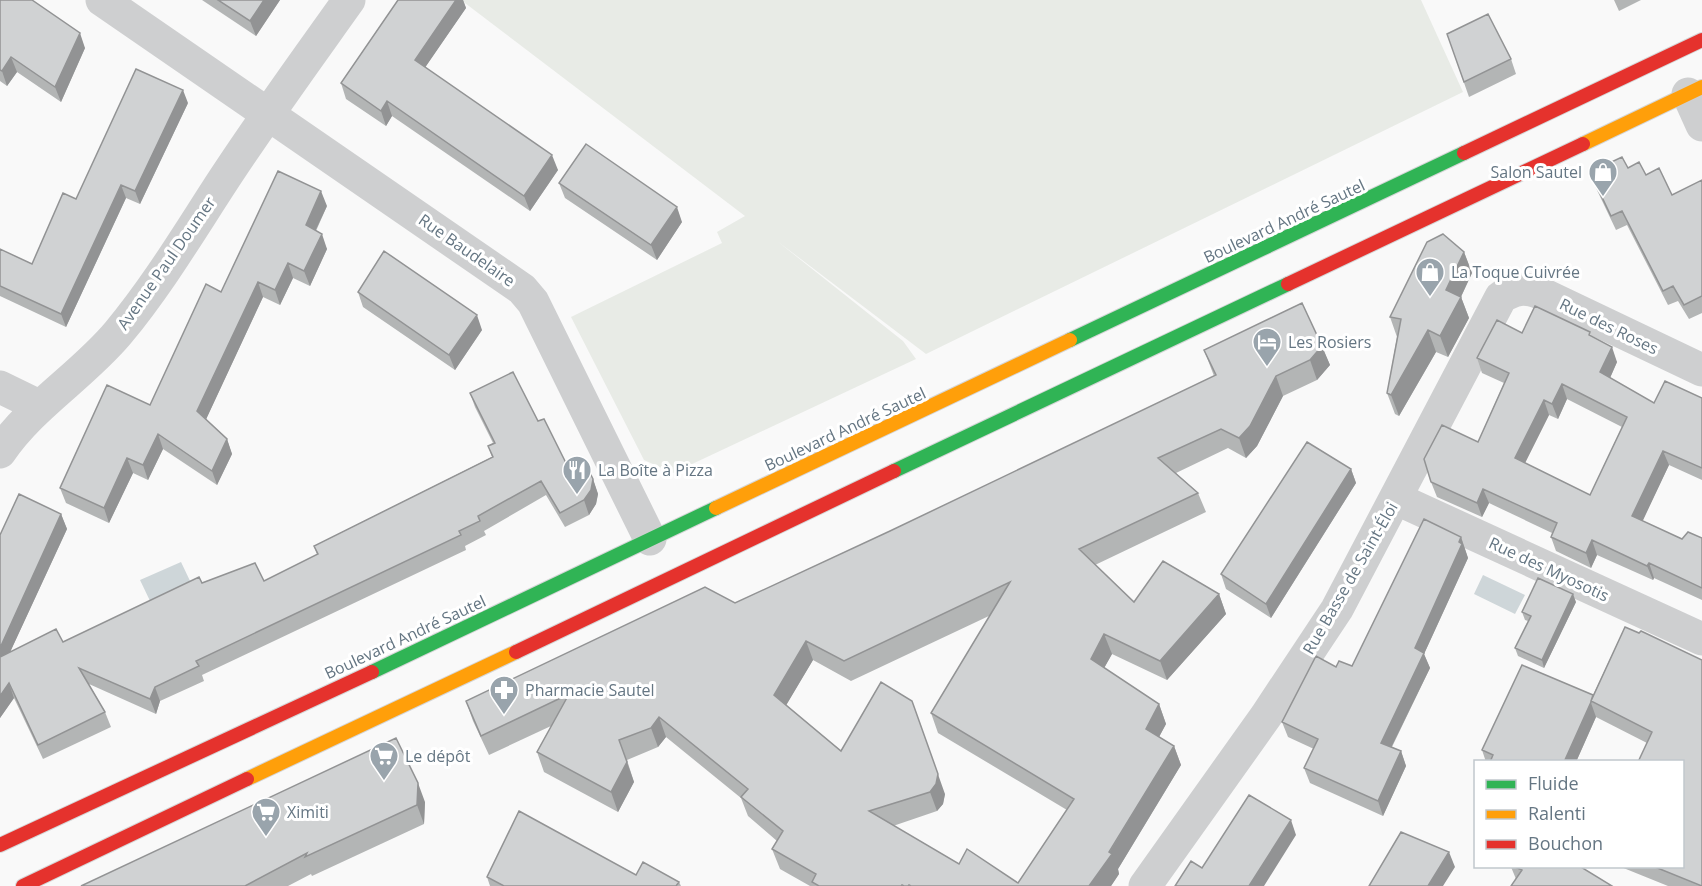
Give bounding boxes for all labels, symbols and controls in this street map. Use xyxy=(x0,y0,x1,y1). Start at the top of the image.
shop icon: Salon Sautel xyxy=(1587,156,1619,198)
place label: Salon Sautel xyxy=(1491,161,1582,183)
street label: Boulevard André Sautel xyxy=(1200,174,1368,268)
street label: Avenue Paul Doumer xyxy=(112,192,221,334)
street label: Rue Baudelaire xyxy=(414,209,520,291)
shop icon: La Toque Cuivrée xyxy=(1414,256,1446,298)
place label: La Toque Cuivrée xyxy=(1451,261,1580,283)
street label: Rue des Roses xyxy=(1556,293,1662,359)
hotel icon: Les Rosiers xyxy=(1251,326,1283,368)
place label: Les Rosiers xyxy=(1288,331,1371,353)
street label: Boulevard André Sautel xyxy=(761,382,929,476)
restaurant icon: La Boîte à Pizza xyxy=(561,454,593,496)
place label: La Boîte à Pizza xyxy=(598,459,713,481)
street label: Rue Basse de Saint-Éloi xyxy=(1297,498,1403,658)
street label: Rue des Myosotis xyxy=(1485,532,1613,606)
street label: Boulevard André Sautel xyxy=(321,590,489,684)
pharmacy icon: Pharmacie Sautel xyxy=(488,674,520,716)
place label: Pharmacie Sautel xyxy=(525,679,655,701)
supermarket icon: Le dépôt xyxy=(368,740,400,782)
place label: Le dépôt xyxy=(405,745,471,767)
legend xyxy=(1474,760,1684,868)
text: Fluide xyxy=(1528,771,1579,795)
supermarket icon: Ximiti xyxy=(250,796,282,838)
place label: Ximiti xyxy=(287,801,329,823)
text: Ralenti xyxy=(1528,801,1586,825)
text: Bouchon xyxy=(1528,831,1603,855)

